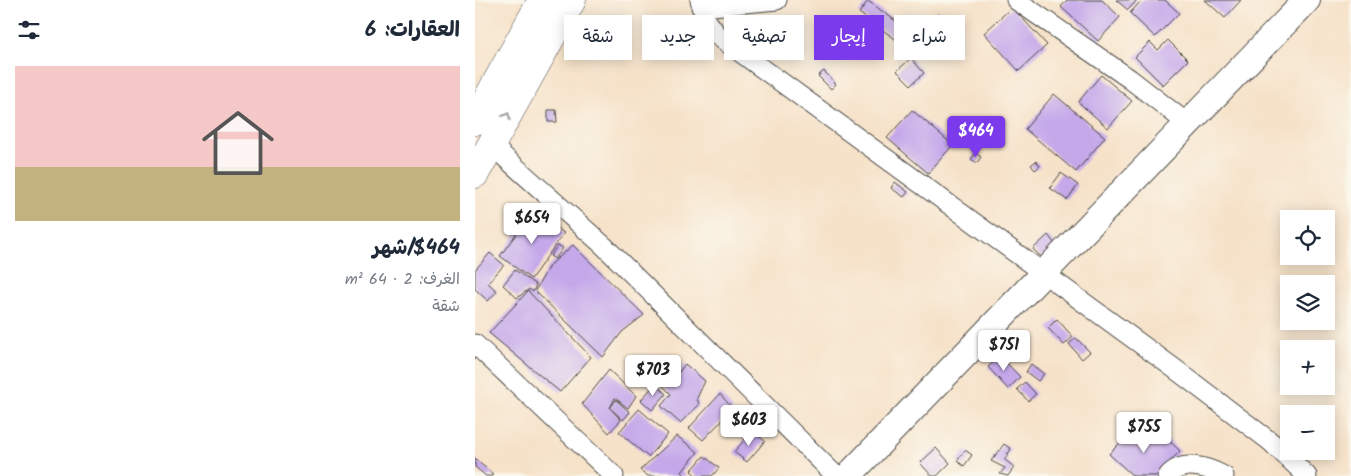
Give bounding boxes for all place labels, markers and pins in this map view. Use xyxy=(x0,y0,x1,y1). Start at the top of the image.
pin: $464 xyxy=(946,116,1006,158)
pin: $654 xyxy=(502,202,562,245)
pin: $751 xyxy=(974,330,1034,372)
pin: $703 xyxy=(623,354,683,397)
pin: $603 xyxy=(719,404,779,447)
pin: $755 xyxy=(1114,412,1174,454)

